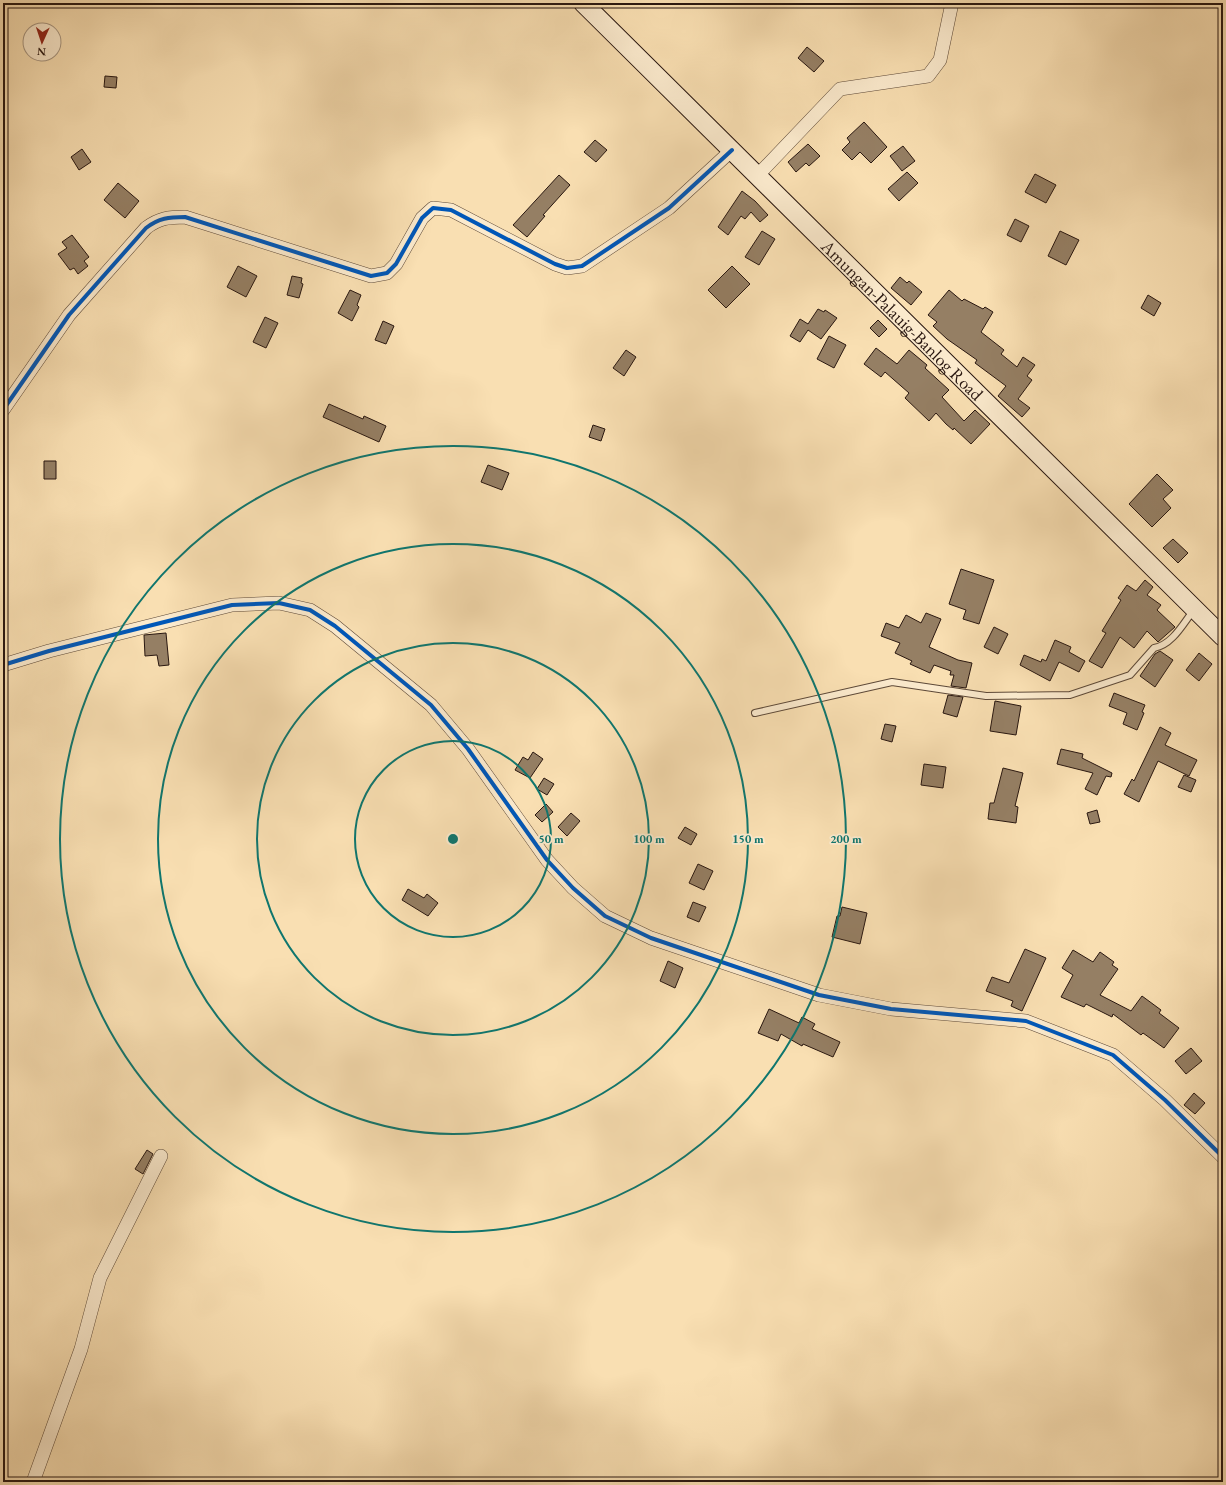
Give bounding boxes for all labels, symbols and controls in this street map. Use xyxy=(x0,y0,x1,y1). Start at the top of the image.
north arrow xyxy=(22,22,62,62)
text: N xyxy=(37,45,46,59)
street label: Amungan-Palauig-Banlog Road xyxy=(816,234,989,406)
text: 50 m xyxy=(538,831,564,847)
text: 100 m xyxy=(633,831,665,847)
text: 150 m xyxy=(732,831,764,847)
text: 200 m xyxy=(830,831,862,847)
centre of rings xyxy=(446,832,460,846)

